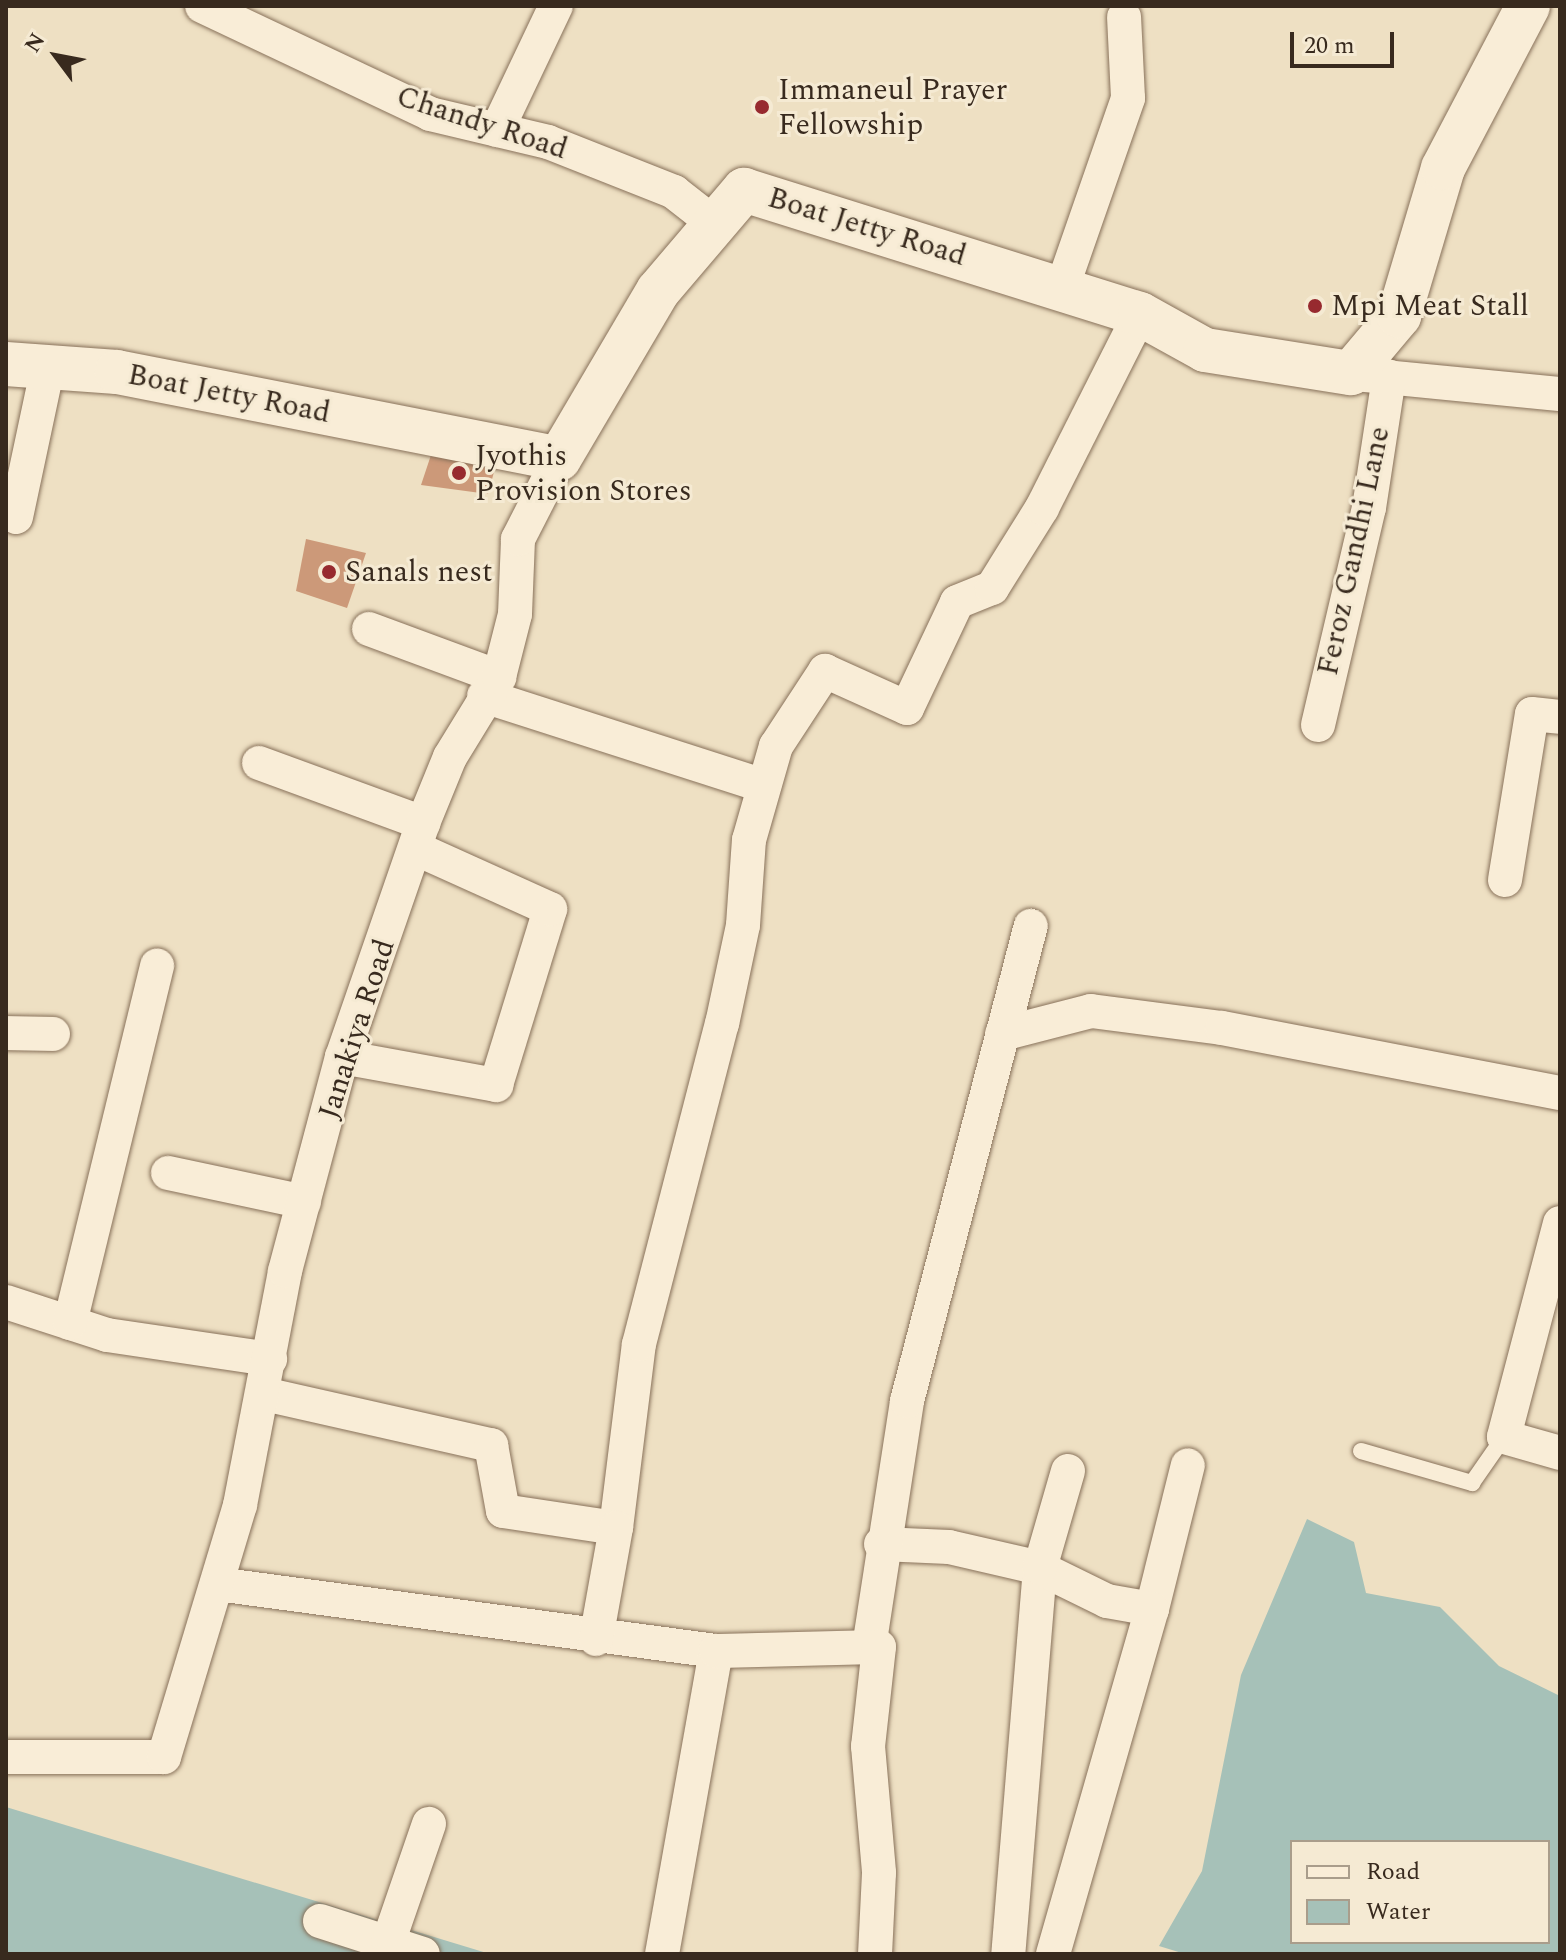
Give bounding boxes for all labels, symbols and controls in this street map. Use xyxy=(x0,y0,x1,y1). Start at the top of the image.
north arrow xyxy=(16,16,96,96)
scale bar xyxy=(1294,16,1398,66)
text: N xyxy=(16,27,54,59)
text: 20 m xyxy=(1304,28,1355,64)
place label: Immaneul Prayer Fellowship xyxy=(778,72,1007,142)
street label: Chandy Road xyxy=(392,78,572,168)
marker: Immaneul Prayer Fellowship xyxy=(753,98,771,116)
street label: Boat Jetty Road xyxy=(763,180,971,274)
place label: Mpi Meat Stall xyxy=(1331,288,1529,324)
marker: Mpi Meat Stall xyxy=(1306,297,1324,315)
street label: Boat Jetty Road xyxy=(125,357,333,431)
street label: Feroz Gandhi Lane xyxy=(1310,423,1398,679)
place label: Jyothis Provision Stores xyxy=(475,438,692,508)
marker: Jyothis Provision Stores xyxy=(450,464,468,482)
place label: Sanals nest xyxy=(345,554,493,590)
marker: Sanals nest xyxy=(320,563,338,581)
street label: Janakiya Road xyxy=(311,935,403,1123)
legend xyxy=(1290,1840,1550,1944)
text: Road xyxy=(1366,1854,1420,1890)
text: Water xyxy=(1366,1894,1430,1930)

